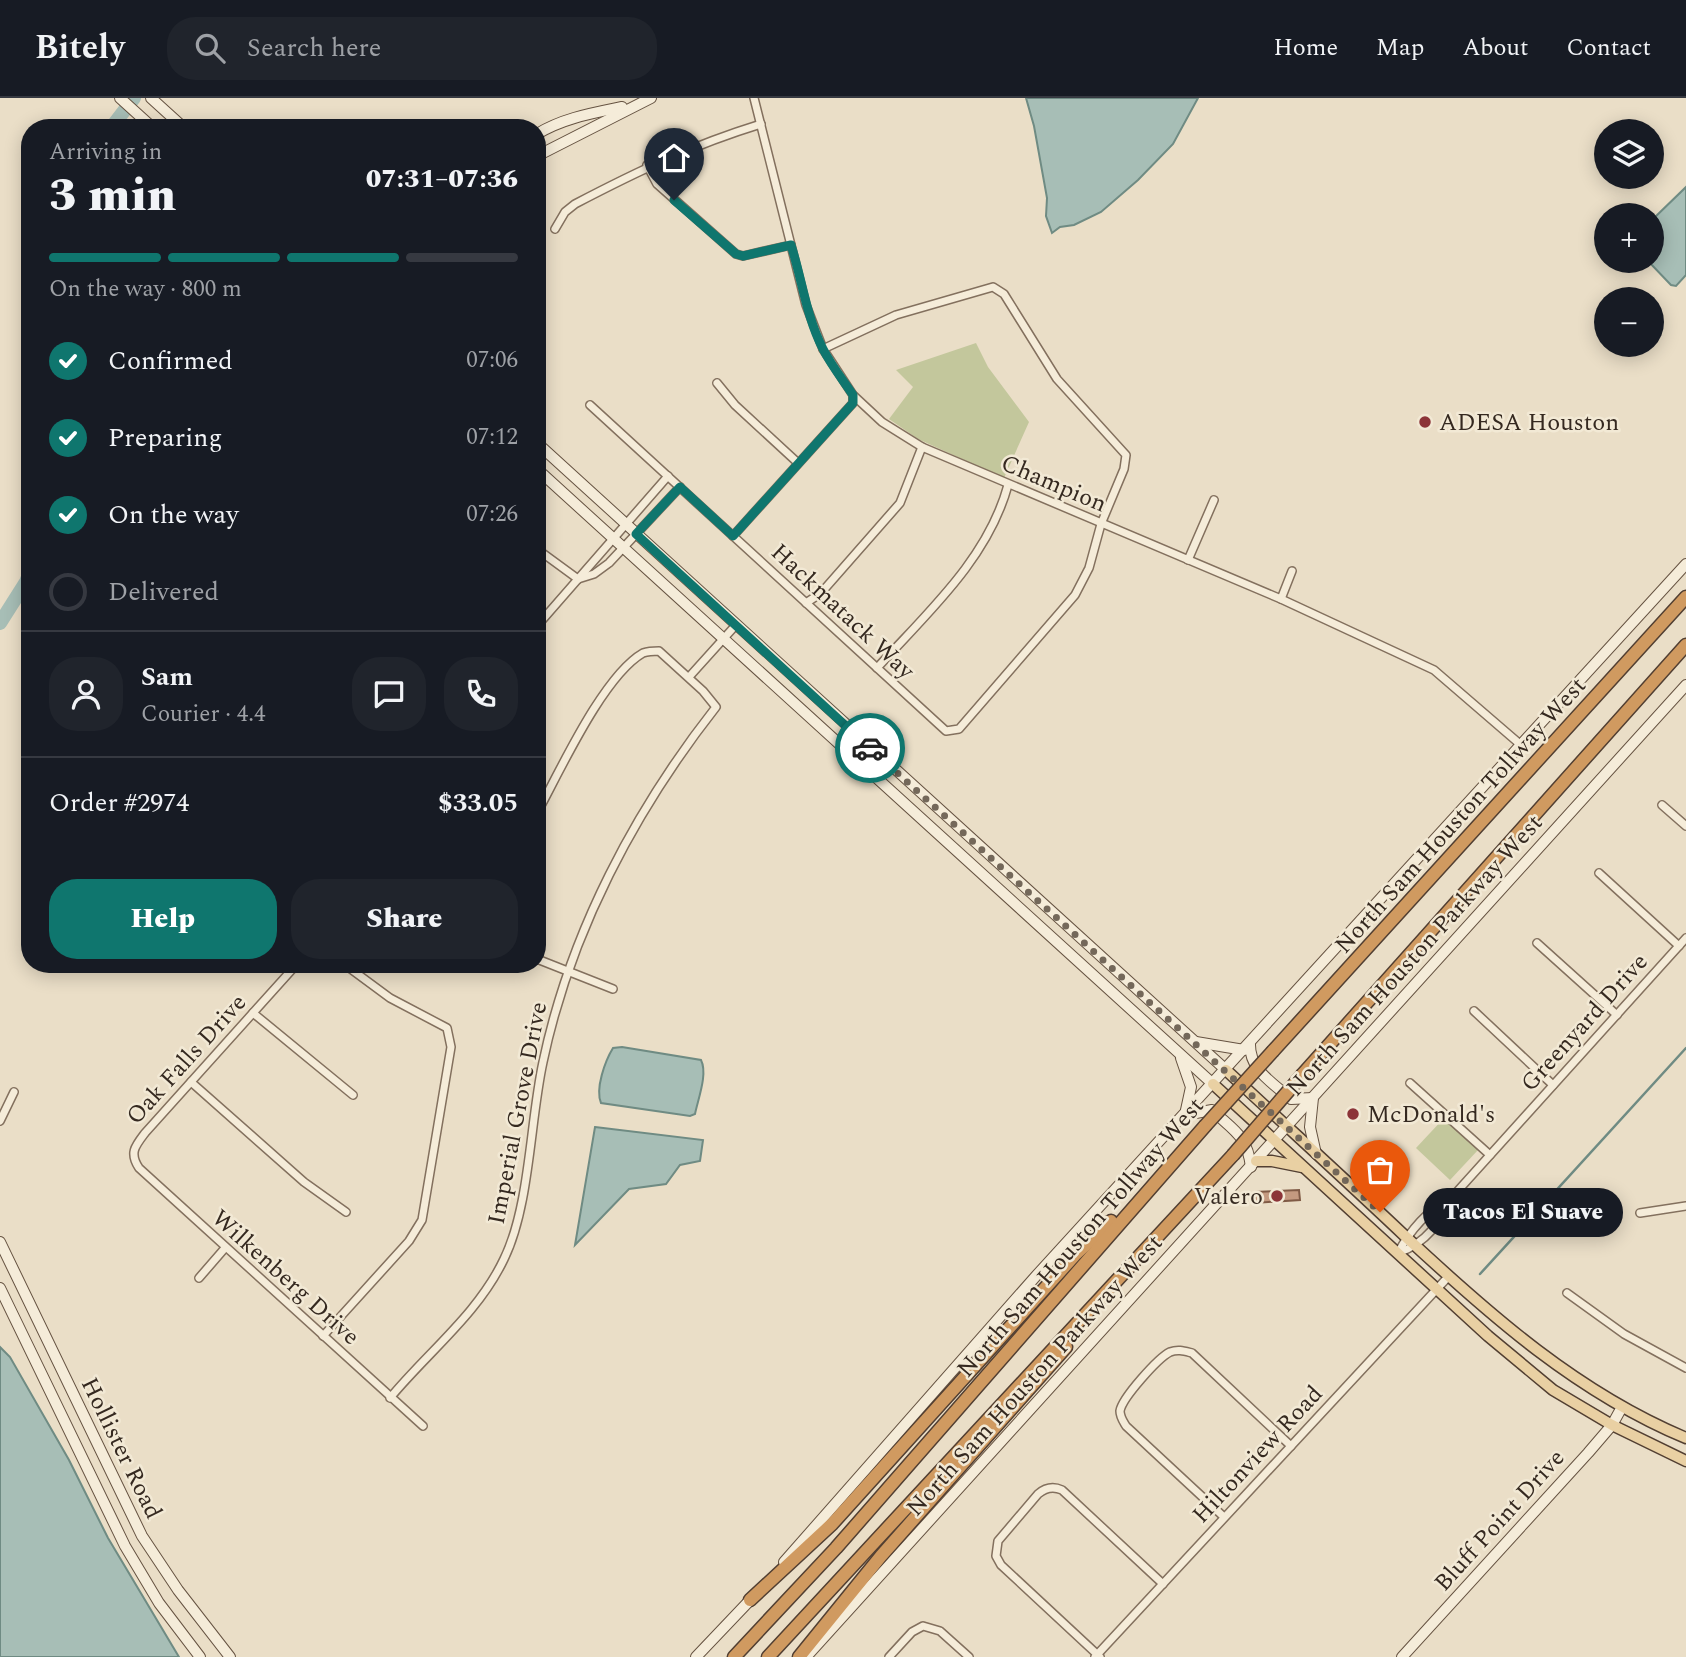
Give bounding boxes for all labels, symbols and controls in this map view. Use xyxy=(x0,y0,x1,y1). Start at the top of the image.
search box xyxy=(167,17,657,80)
text: Bitely xyxy=(35,23,125,73)
text: Search here xyxy=(247,28,381,68)
icon: search xyxy=(191,29,229,67)
text: Home xyxy=(1273,30,1338,66)
text: Map xyxy=(1376,30,1424,66)
text: About xyxy=(1462,30,1528,66)
text: Contact xyxy=(1566,30,1651,66)
map controls xyxy=(1594,119,1664,357)
button: layers xyxy=(1594,119,1664,189)
pin xyxy=(644,128,704,200)
text: Arriving in xyxy=(49,135,162,170)
icon: home xyxy=(655,139,693,177)
text: 07:31–07:36 xyxy=(366,159,518,199)
text: 3 min xyxy=(49,161,176,231)
button: + xyxy=(1594,203,1664,273)
text: On the way · 800 m xyxy=(49,272,242,307)
button: − xyxy=(1594,287,1664,357)
text: Confirmed xyxy=(108,341,233,381)
icon: check xyxy=(49,342,87,380)
text: 07:06 xyxy=(466,343,518,378)
place label: ADESA Houston xyxy=(1439,405,1619,441)
marker: ADESA Houston xyxy=(1417,414,1433,430)
text: Preparing xyxy=(108,418,222,458)
icon: check xyxy=(49,419,87,457)
text: 07:12 xyxy=(466,420,518,455)
street label: Champion xyxy=(995,446,1112,522)
text: On the way xyxy=(108,495,239,535)
icon: check xyxy=(49,496,87,534)
text: 07:26 xyxy=(466,497,518,532)
street label: Hackmatack Way xyxy=(762,535,924,689)
text: Delivered xyxy=(108,572,219,612)
button: person xyxy=(49,657,123,731)
text: Sam xyxy=(141,657,193,697)
button: chat xyxy=(352,657,426,731)
button: phone xyxy=(444,657,518,731)
street label: North Sam Houston Tollway West xyxy=(1326,669,1595,962)
text: Courier · 4.4 xyxy=(141,697,266,732)
courier xyxy=(835,713,905,783)
icon: car xyxy=(851,729,889,767)
text: Order #2974 xyxy=(49,783,189,823)
text: $33.05 xyxy=(438,783,518,823)
street label: North Sam Houston Parkway West xyxy=(1278,806,1552,1105)
button: Help xyxy=(49,879,277,959)
button: Share xyxy=(291,879,518,959)
street label: Greenyard Drive xyxy=(1513,945,1657,1100)
street label: Oak Falls Drive xyxy=(118,986,255,1133)
street label: Imperial Grove Drive xyxy=(479,999,557,1227)
street label: North Sam Houston Tollway West xyxy=(949,1089,1213,1386)
place label: McDonald's xyxy=(1367,1097,1495,1133)
marker: McDonald's xyxy=(1345,1106,1361,1122)
pin xyxy=(1350,1140,1410,1212)
icon: bag xyxy=(1361,1151,1399,1189)
place label: Valero xyxy=(1194,1179,1263,1215)
marker: Valero xyxy=(1269,1188,1285,1204)
callout: Tacos El Suave xyxy=(1422,1188,1622,1236)
text: Tacos El Suave xyxy=(1443,1195,1603,1230)
street label: Wilkenberg Drive xyxy=(203,1201,367,1354)
street label: North Sam Houston Parkway West xyxy=(898,1226,1172,1525)
street label: Hollister Road xyxy=(71,1371,171,1525)
street label: Hiltonview Road xyxy=(1184,1377,1332,1532)
street label: Bluff Point Drive xyxy=(1426,1441,1574,1600)

